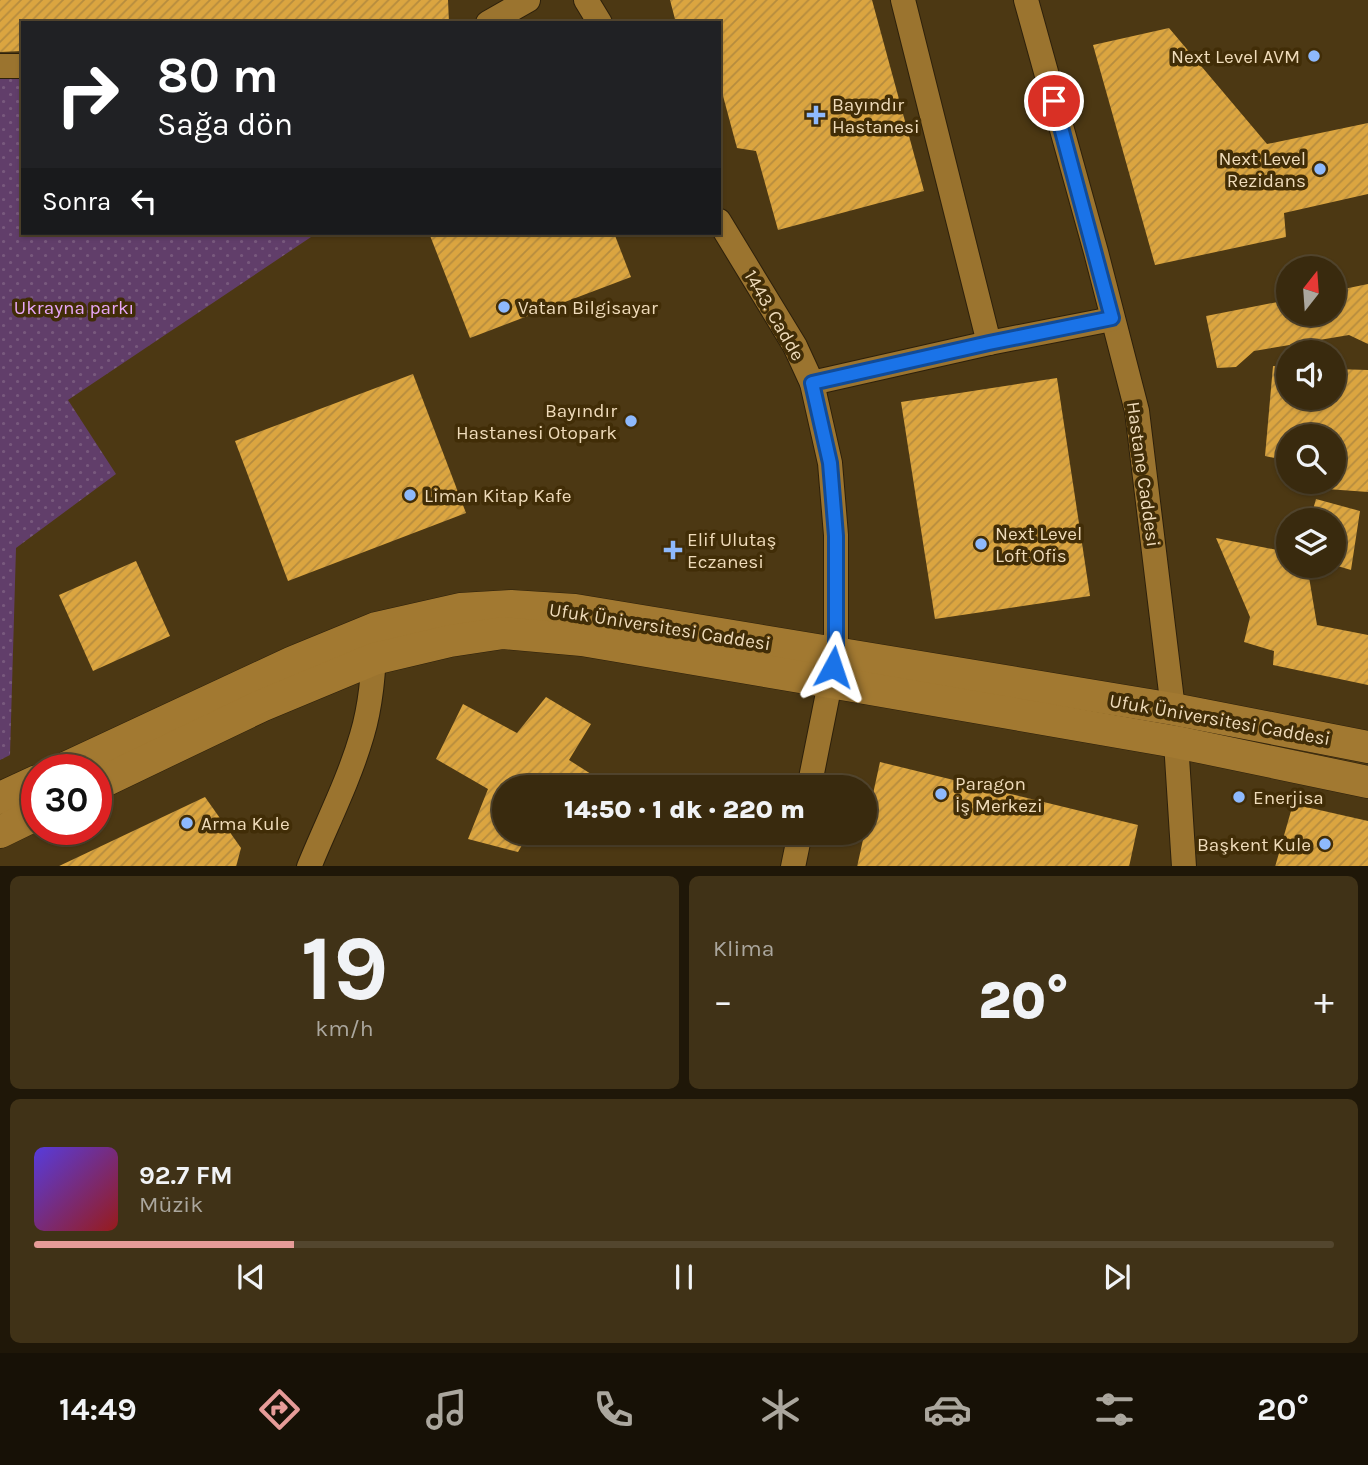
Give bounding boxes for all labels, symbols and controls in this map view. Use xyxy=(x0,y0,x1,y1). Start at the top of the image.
place label: Next Level AVM xyxy=(1171,46,1300,68)
text: 80 m xyxy=(157,47,279,104)
marker: Next Level AVM xyxy=(1306,48,1322,64)
icon: right xyxy=(42,49,133,140)
pin xyxy=(1024,71,1084,131)
icon: arrive xyxy=(1035,82,1073,120)
place label: Bayındır Hastanesi xyxy=(832,94,920,138)
marker: Bayındır Hastanesi xyxy=(806,105,826,125)
text: Sağa dön xyxy=(157,106,293,143)
place label: Next Level Rezidans xyxy=(1219,148,1306,192)
marker: Next Level Rezidans xyxy=(1312,161,1328,177)
icon: left xyxy=(125,182,163,220)
text: Sonra xyxy=(42,186,111,217)
north arrow xyxy=(1276,256,1346,326)
map controls xyxy=(1276,256,1346,578)
street label: 1443. Cadde xyxy=(739,266,809,365)
park label: Ukrayna parkı xyxy=(14,297,134,319)
place label: Vatan Bilgisayar xyxy=(518,297,658,319)
marker: Vatan Bilgisayar xyxy=(496,299,512,315)
button: sound xyxy=(1276,340,1346,410)
place label: Bayındır Hastanesi Otopark xyxy=(456,400,617,444)
street label: Hastane Caddesi xyxy=(1122,400,1164,548)
marker: Bayındır Hastanesi Otopark xyxy=(623,413,639,429)
button: search xyxy=(1276,424,1346,494)
place label: Liman Kitap Kafe xyxy=(424,485,571,507)
marker: Liman Kitap Kafe xyxy=(402,487,418,503)
button: layers xyxy=(1276,508,1346,578)
place label: Next Level Loft Ofis xyxy=(995,523,1082,567)
place label: Elif Ulutaş Eczanesi xyxy=(687,529,777,573)
marker: Next Level Loft Ofis xyxy=(973,536,989,552)
marker: Elif Ulutaş Eczanesi xyxy=(665,542,681,558)
street label: Ufuk Üniversitesi Caddesi xyxy=(547,599,772,655)
position arrow xyxy=(796,630,870,704)
street label: Ufuk Üniversitesi Caddesi xyxy=(1108,690,1332,750)
speed limit sign: 30 xyxy=(21,754,112,845)
place label: Paragon İş Merkezi xyxy=(955,773,1043,817)
marker: Paragon İş Merkezi xyxy=(933,786,949,802)
place label: Enerjisa xyxy=(1253,787,1324,809)
marker: Enerjisa xyxy=(1231,789,1247,805)
text: 14:50 · 1 dk · 220 m xyxy=(564,794,805,825)
place label: Arma Kule xyxy=(201,813,290,835)
marker: Arma Kule xyxy=(179,815,195,831)
place label: Başkent Kule xyxy=(1197,834,1311,856)
marker: Başkent Kule xyxy=(1317,836,1333,852)
text: 19 xyxy=(301,916,388,1022)
text: Klima xyxy=(713,935,774,962)
text: 20° xyxy=(978,970,1069,1031)
text: − xyxy=(713,979,733,1024)
text: + xyxy=(1314,979,1334,1024)
text: km/h xyxy=(315,1015,374,1042)
text: 92.7 FM xyxy=(139,1160,233,1191)
text: Müzik xyxy=(139,1191,203,1218)
icon: previous xyxy=(232,1258,270,1296)
icon: pause xyxy=(665,1258,703,1296)
icon: next xyxy=(1098,1258,1136,1296)
icon: directions xyxy=(255,1385,304,1434)
icon: music xyxy=(422,1385,471,1434)
icon: phone xyxy=(589,1385,638,1434)
icon: climate xyxy=(756,1385,805,1434)
icon: car xyxy=(923,1385,972,1434)
icon: filters xyxy=(1090,1385,1139,1434)
text: 14:49 xyxy=(59,1391,137,1428)
text: 20° xyxy=(1257,1391,1309,1428)

